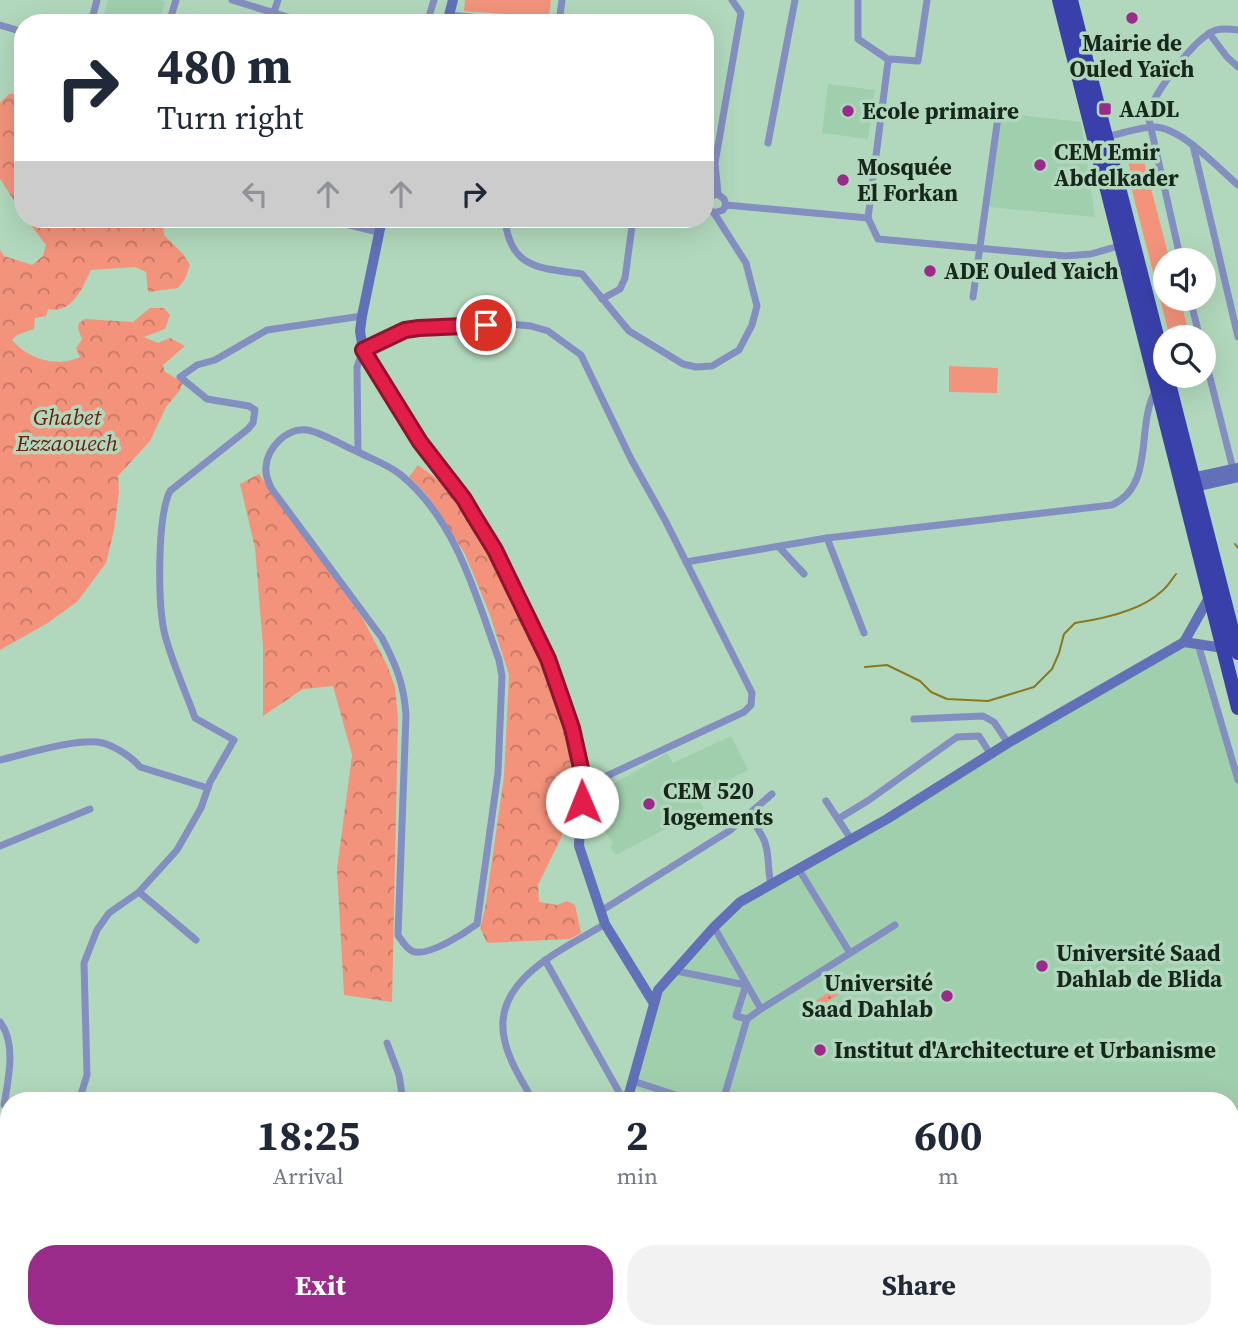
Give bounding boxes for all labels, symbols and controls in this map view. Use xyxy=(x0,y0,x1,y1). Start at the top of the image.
marker: Mairie de Ouled Yaïch xyxy=(1124,10,1140,26)
place label: Mairie de Ouled Yaïch xyxy=(1069,27,1195,85)
text: 480 m xyxy=(157,32,292,99)
icon: right xyxy=(42,42,133,133)
place label: AADL xyxy=(1119,93,1179,125)
place label: Ecole primaire xyxy=(862,95,1019,127)
text: Turn right xyxy=(157,96,303,140)
marker: AADL xyxy=(1097,101,1113,117)
marker: Ecole primaire xyxy=(840,103,856,119)
place label: CEM Emir Abdelkader xyxy=(1054,136,1179,194)
place label: Mosquée El Forkan xyxy=(857,151,958,209)
marker: CEM Emir Abdelkader xyxy=(1032,157,1048,173)
marker: Mosquée El Forkan xyxy=(835,172,851,188)
icon: left xyxy=(236,175,274,213)
icon: ahead xyxy=(309,175,347,213)
icon: ahead xyxy=(382,175,420,213)
icon: right xyxy=(455,175,493,213)
map controls xyxy=(1153,248,1216,388)
button: sound xyxy=(1153,248,1216,311)
place label: ADE Ouled Yaich xyxy=(944,255,1119,287)
marker: ADE Ouled Yaich xyxy=(922,263,938,279)
pin xyxy=(456,295,516,355)
icon: arrive xyxy=(467,306,505,344)
button: search xyxy=(1153,325,1216,388)
park label: Ghabet Ezzaouech xyxy=(15,401,118,459)
position arrow xyxy=(545,765,619,839)
place label: CEM 520 logements xyxy=(663,775,773,833)
marker: CEM 520 logements xyxy=(641,796,657,812)
place label: Université Saad Dahlab de Blida xyxy=(1056,937,1223,995)
marker: Université Saad Dahlab de Blida xyxy=(1034,958,1050,974)
place label: Université Saad Dahlab xyxy=(802,967,933,1025)
marker: Université Saad Dahlab xyxy=(939,988,955,1004)
place label: Institut d'Architecture et Urbanisme xyxy=(834,1034,1216,1066)
marker: Institut d'Architecture et Urbanisme xyxy=(812,1042,828,1058)
text: 18:25 xyxy=(256,1106,360,1164)
text: 2 xyxy=(626,1106,649,1164)
text: 600 xyxy=(914,1106,983,1164)
text: Arrival xyxy=(273,1160,344,1192)
text: min xyxy=(616,1160,658,1192)
text: m xyxy=(938,1160,959,1192)
button: Exit xyxy=(28,1245,613,1325)
button: Share xyxy=(627,1245,1211,1325)

